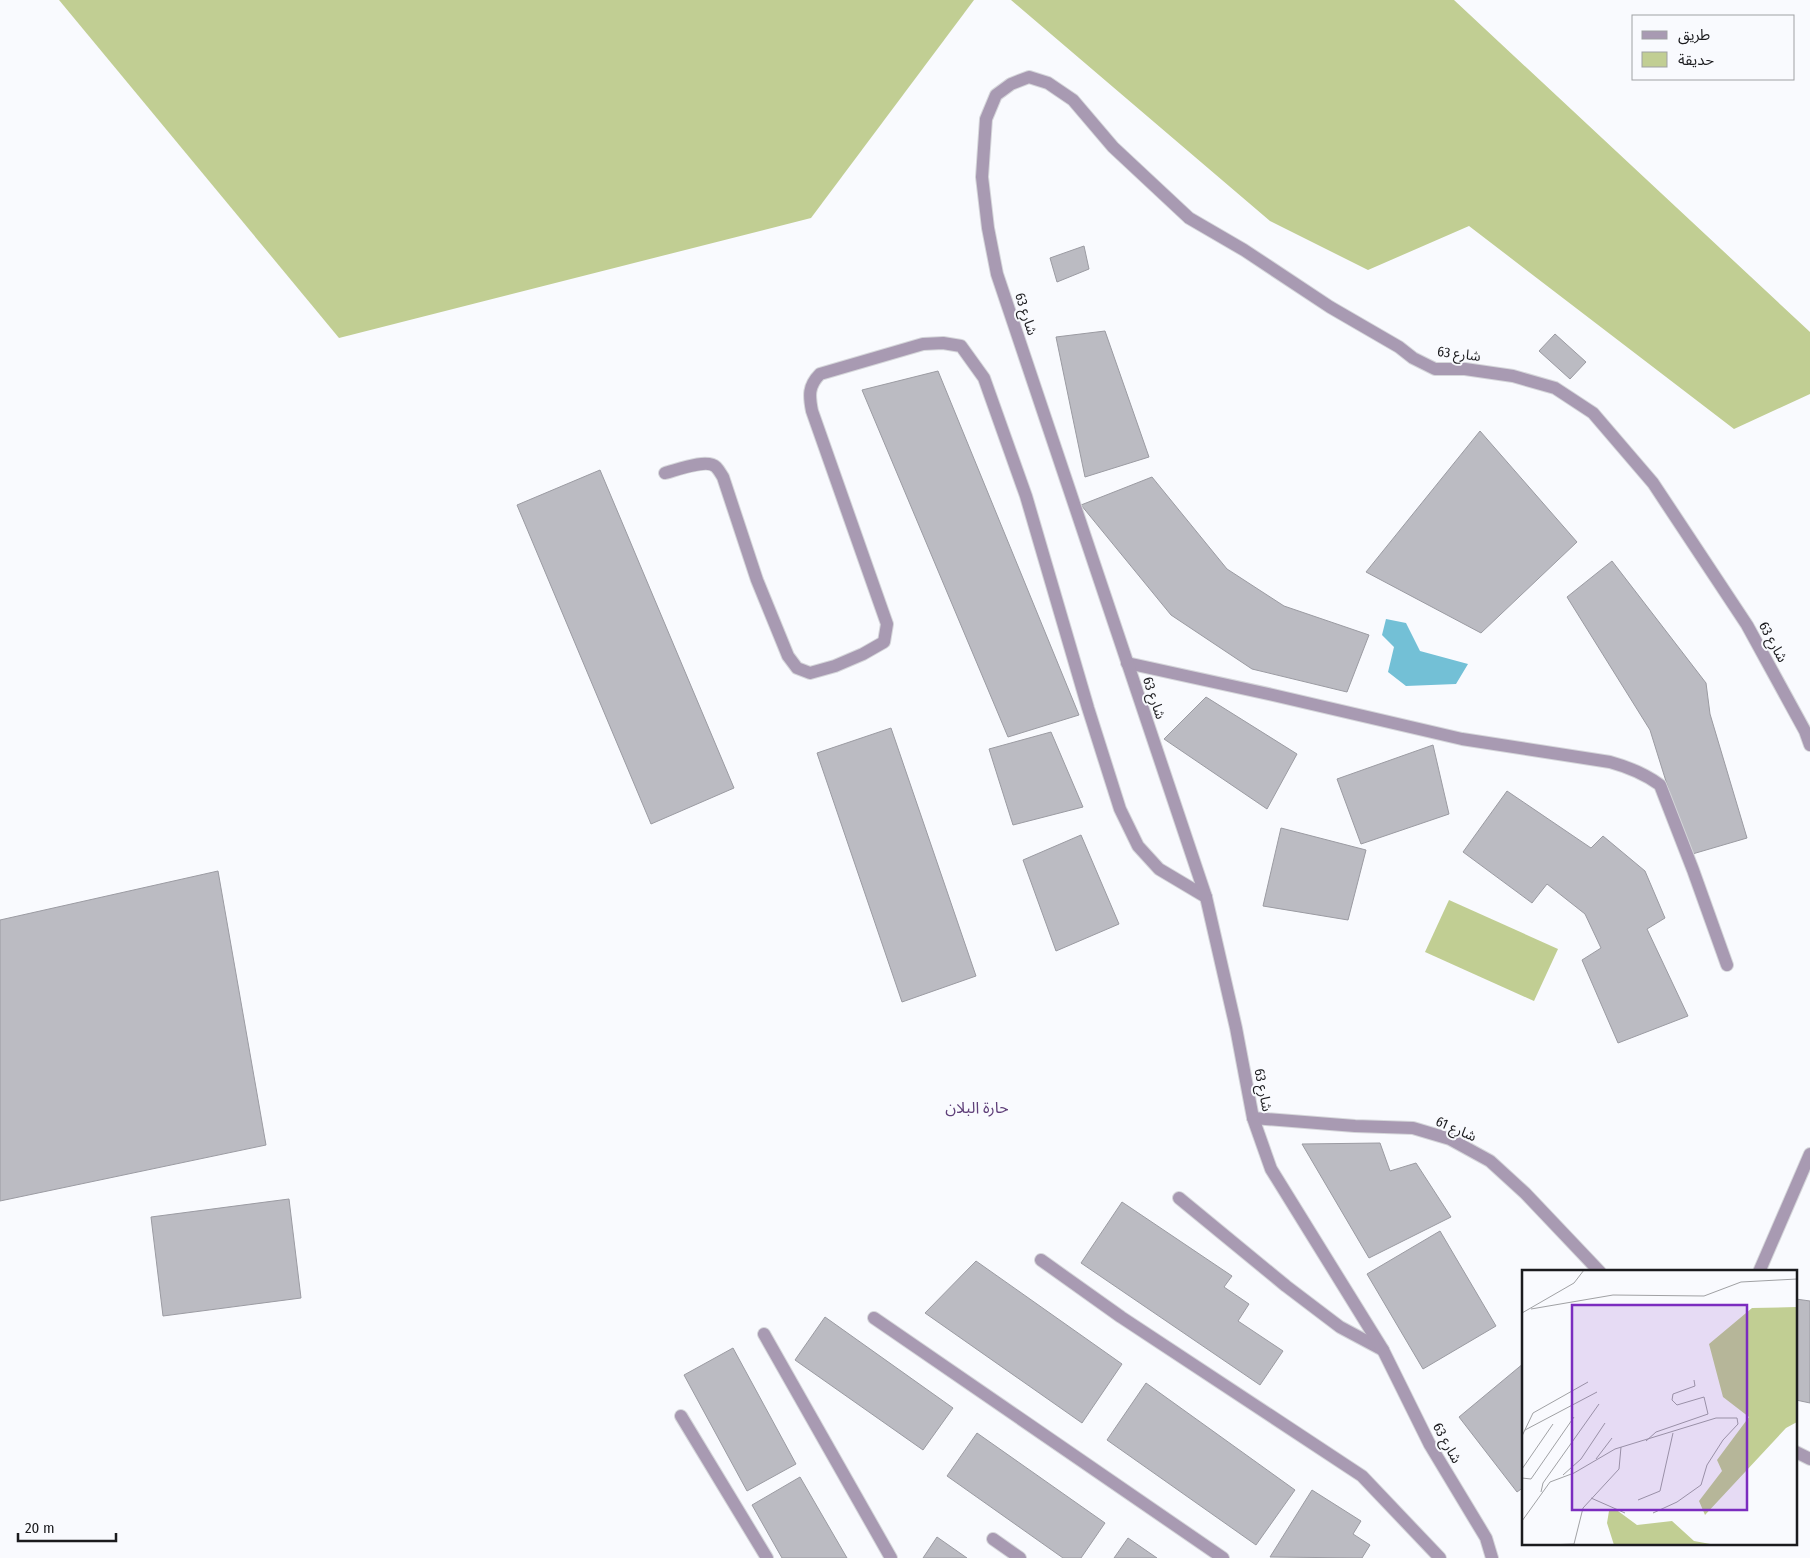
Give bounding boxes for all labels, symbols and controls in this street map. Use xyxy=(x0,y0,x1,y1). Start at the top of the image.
legend xyxy=(1632,15,1795,80)
text: طريق xyxy=(1678,26,1710,45)
text: حديقة xyxy=(1678,51,1714,69)
street label: شارع 63 xyxy=(1009,291,1041,338)
street label: شارع 63 xyxy=(1436,343,1482,367)
street label: شارع 63 xyxy=(1753,619,1791,666)
street label: شارع 63 xyxy=(1137,675,1169,722)
street label: شارع 63 xyxy=(1249,1067,1276,1113)
district label: حارة البلان xyxy=(945,1098,1009,1117)
street label: شارع 61 xyxy=(1432,1113,1479,1147)
inset map xyxy=(1522,1270,1798,1546)
street label: شارع 63 xyxy=(1427,1420,1465,1467)
scale bar xyxy=(18,1510,115,1542)
text: 20 m xyxy=(25,1519,55,1537)

